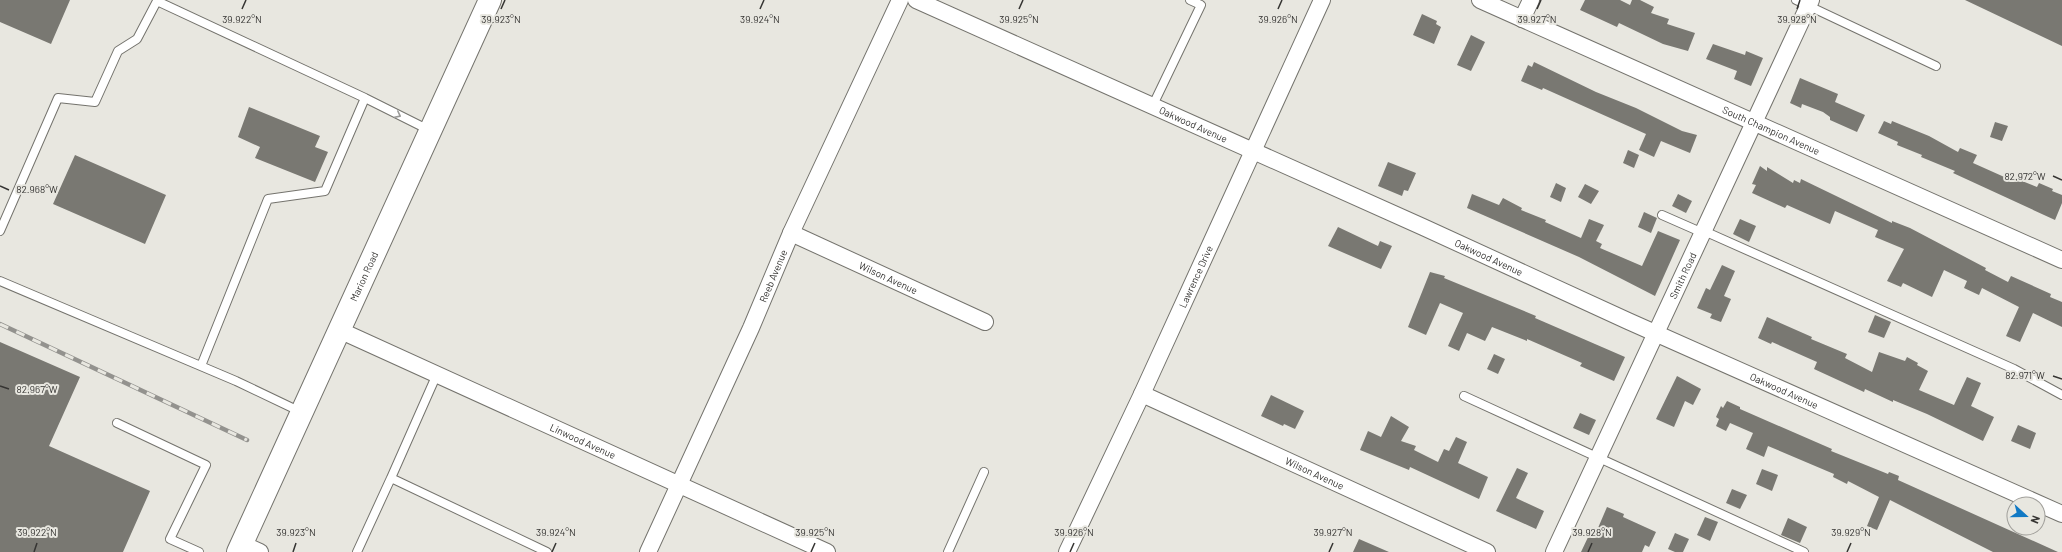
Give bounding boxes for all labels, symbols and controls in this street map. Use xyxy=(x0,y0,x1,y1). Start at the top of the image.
text: 39.922°N xyxy=(222,13,262,25)
text: 39.923°N xyxy=(481,13,521,25)
text: 39.924°N xyxy=(740,13,780,25)
text: 39.925°N xyxy=(999,13,1039,25)
text: 39.926°N xyxy=(1258,13,1298,25)
text: 39.927°N xyxy=(1517,13,1557,25)
text: 39.928°N xyxy=(1777,13,1817,25)
street label: South Champion Avenue xyxy=(1721,103,1822,157)
street label: Oakwood Avenue xyxy=(1157,104,1229,145)
one-way arrow xyxy=(393,110,401,118)
text: 82.972°W xyxy=(2004,170,2046,182)
text: 82.968°W xyxy=(16,183,58,195)
street label: Oakwood Avenue xyxy=(1453,236,1525,278)
street label: Lawrence Drive xyxy=(1176,244,1215,310)
street label: Reeb Avenue xyxy=(756,248,789,304)
street label: Marion Road xyxy=(347,250,380,303)
street label: Smith Road xyxy=(1667,250,1699,301)
street label: Wilson Avenue xyxy=(857,259,919,296)
text: 82.971°W xyxy=(2005,369,2045,381)
street label: Oakwood Avenue xyxy=(1748,370,1820,411)
text: 82.967°W xyxy=(16,383,58,395)
street label: Linwood Avenue xyxy=(548,421,618,461)
street label: Wilson Avenue xyxy=(1284,455,1346,492)
north arrow xyxy=(2006,496,2046,536)
text: N xyxy=(2028,514,2043,526)
text: 39.922°N xyxy=(17,526,57,538)
text: 39.923°N xyxy=(276,526,316,538)
text: 39.924°N xyxy=(536,526,576,538)
text: 39.925°N xyxy=(795,526,835,538)
text: 39.926°N xyxy=(1054,526,1094,538)
text: 39.927°N xyxy=(1313,526,1353,538)
text: 39.928°N xyxy=(1572,526,1612,538)
text: 39.929°N xyxy=(1831,526,1871,538)

